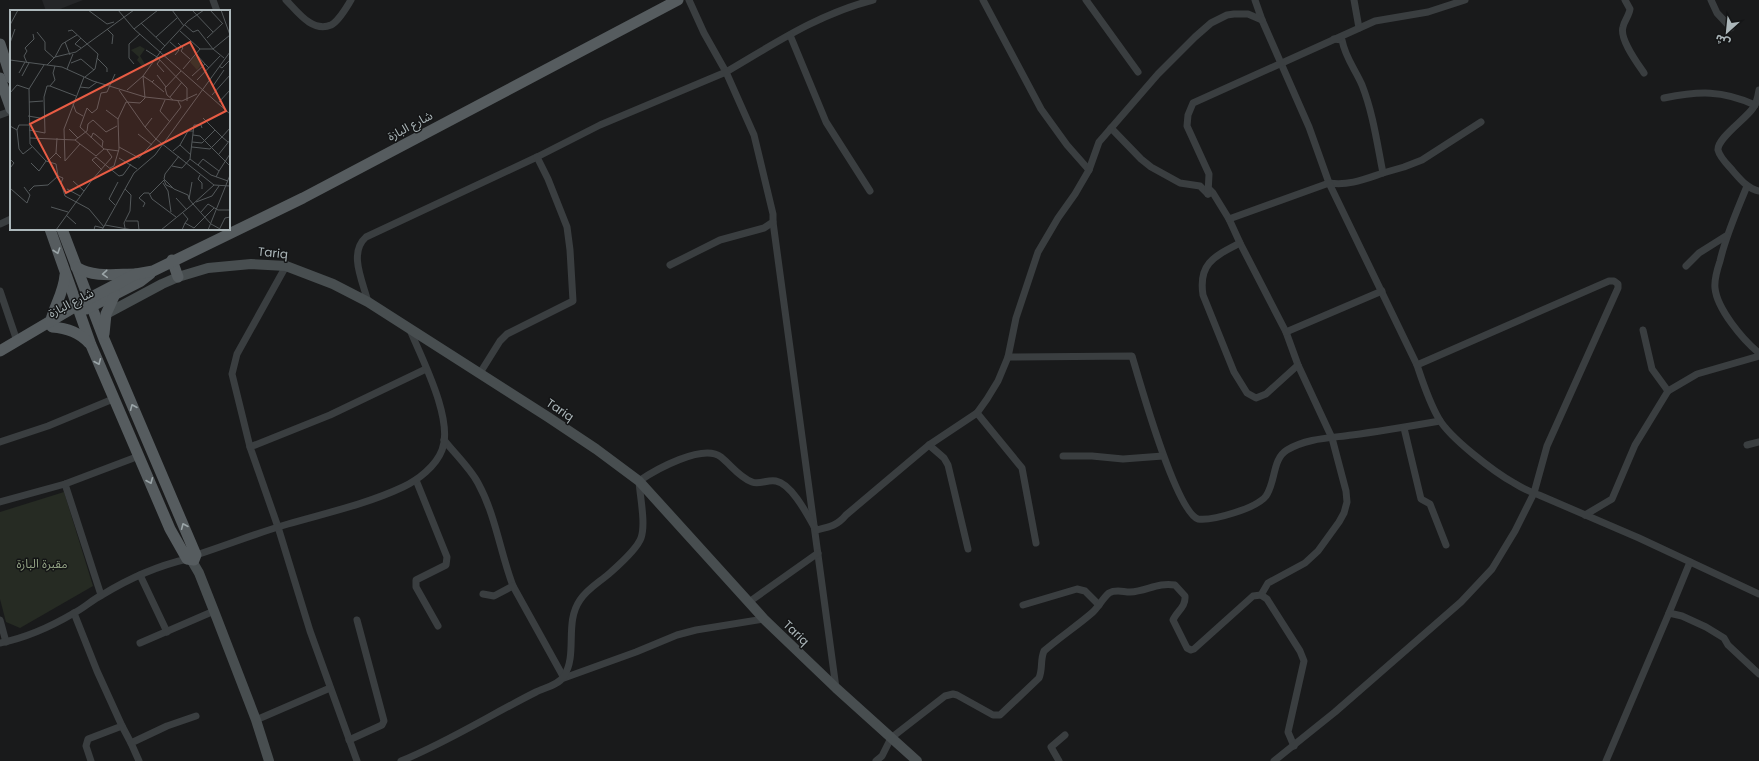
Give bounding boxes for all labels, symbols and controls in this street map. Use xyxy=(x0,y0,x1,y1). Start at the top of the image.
inset map xyxy=(10,10,230,230)
north arrow xyxy=(1707,12,1747,52)
text: ش xyxy=(1712,30,1733,51)
street label: شارع البازة xyxy=(384,107,436,145)
street label: Tariq xyxy=(257,242,289,263)
one-way arrow xyxy=(53,247,61,254)
one-way arrow xyxy=(102,270,108,279)
street label: شارع البازة xyxy=(45,284,97,322)
one-way arrow xyxy=(93,358,101,365)
street label: Tariq xyxy=(543,394,578,425)
one-way arrow xyxy=(129,403,137,410)
one-way arrow xyxy=(145,477,153,484)
one-way arrow xyxy=(180,523,188,530)
park label: مقبرة البازة xyxy=(16,555,68,572)
street label: Tariq xyxy=(780,616,813,649)

